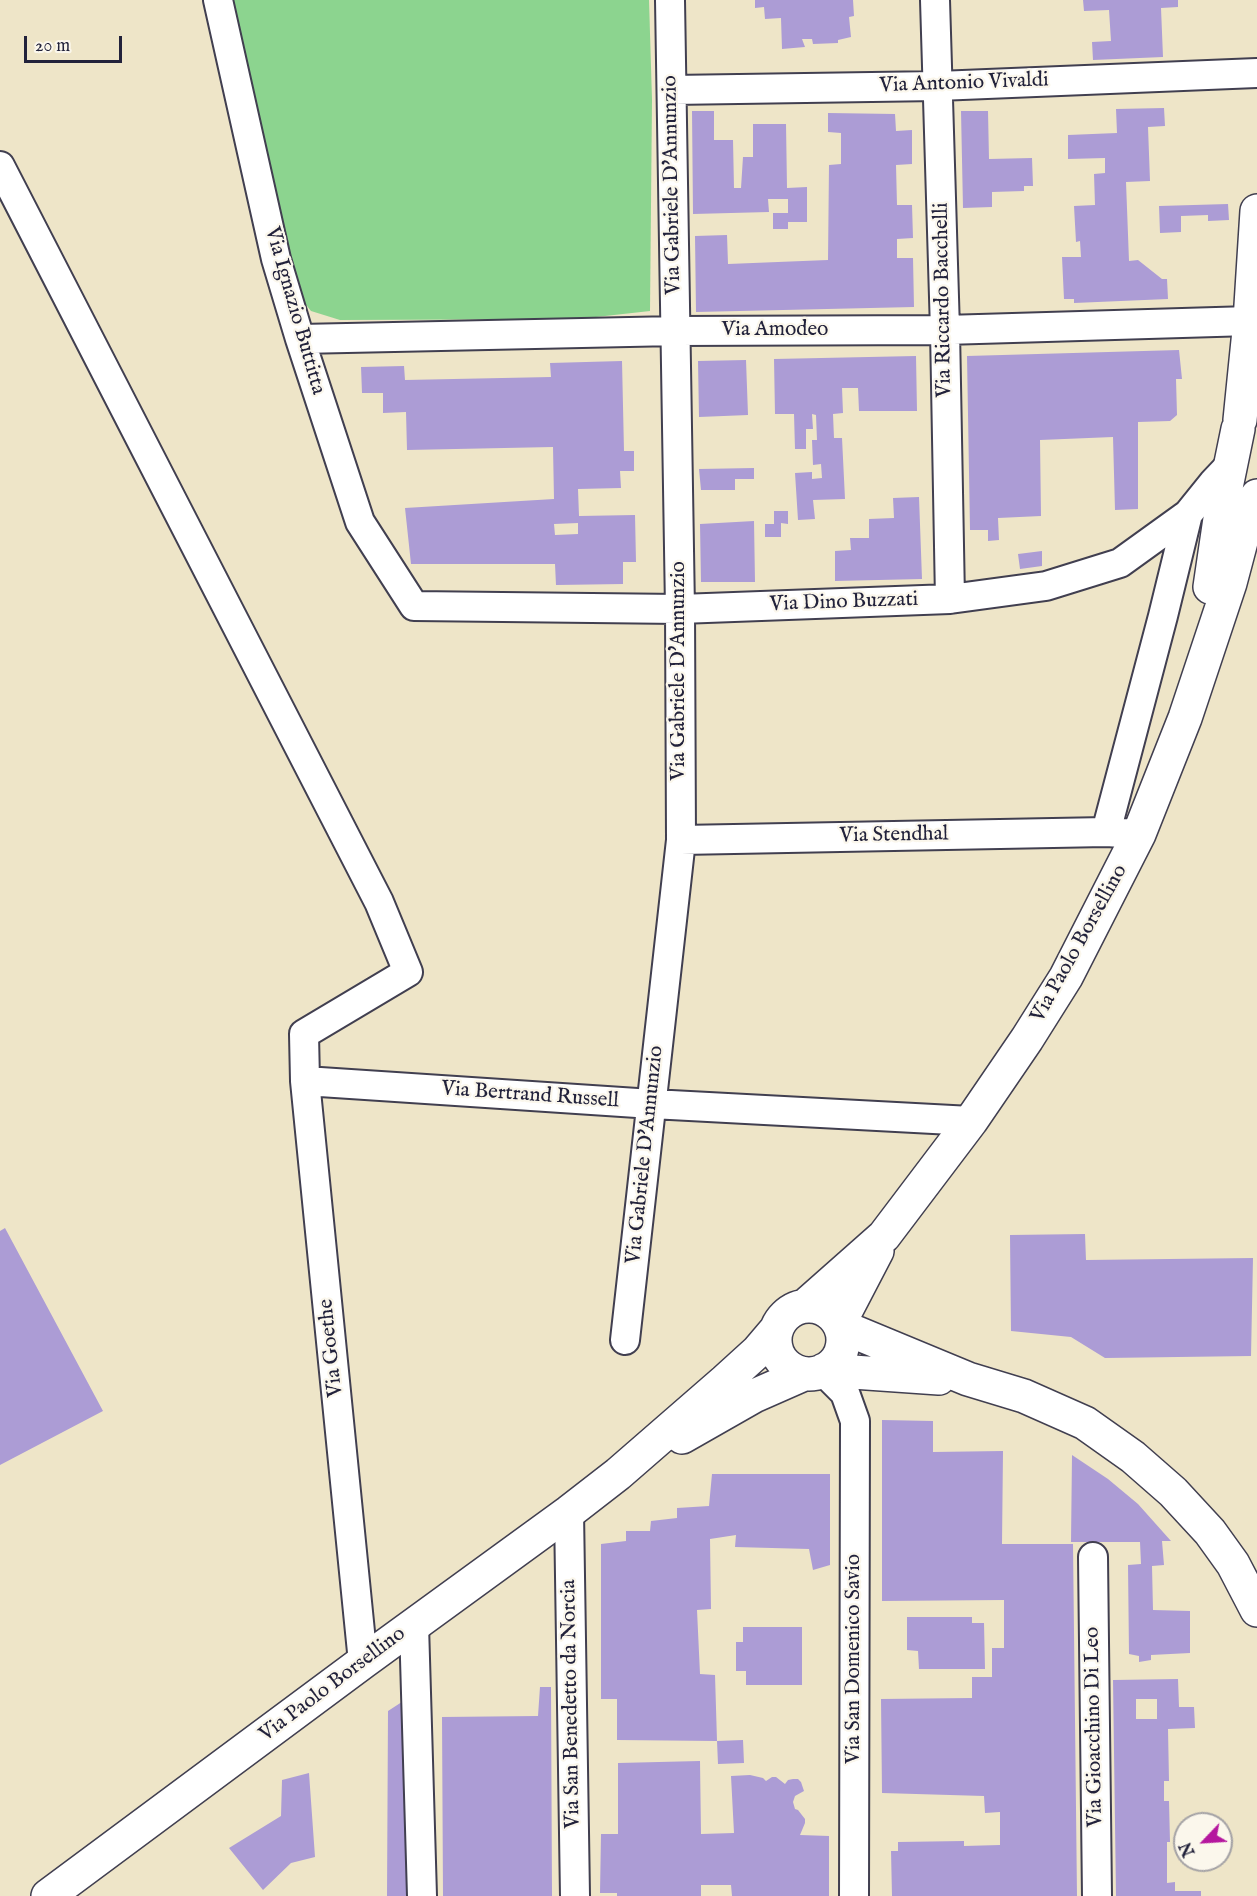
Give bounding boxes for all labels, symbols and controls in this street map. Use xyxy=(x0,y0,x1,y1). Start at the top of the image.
scale bar xyxy=(27,24,124,62)
text: 20 m xyxy=(35,35,70,58)
street label: Via Antonio Vivaldi xyxy=(879,68,1049,100)
street label: Via Gabriele D'Annunzio xyxy=(658,75,688,295)
street label: Via Riccardo Bacchelli xyxy=(930,202,958,398)
street label: Via Ignazio Buttitta xyxy=(258,224,330,398)
street label: Via Amodeo xyxy=(722,318,828,344)
street label: Via Gabriele D'Annunzio xyxy=(667,561,693,781)
street label: Via Dino Buzzati xyxy=(769,588,919,618)
street label: Via Stendhal xyxy=(839,822,949,850)
street label: Via Paolo Borsellino xyxy=(1026,861,1134,1027)
street label: Via Gabriele D'Annunzio xyxy=(622,1045,670,1265)
street label: Via Bertrand Russell xyxy=(440,1077,620,1115)
street label: Via Goethe xyxy=(314,1298,350,1398)
street label: Via San Domenico Savio xyxy=(842,1554,868,1764)
street label: Via San Benedetto da Norcia xyxy=(557,1579,587,1829)
street label: Via Paolo Borsellino xyxy=(255,1622,411,1748)
street label: Via Gioacchino Di Leo xyxy=(1081,1626,1109,1828)
north arrow xyxy=(1173,1812,1233,1872)
text: N xyxy=(1177,1838,1200,1859)

